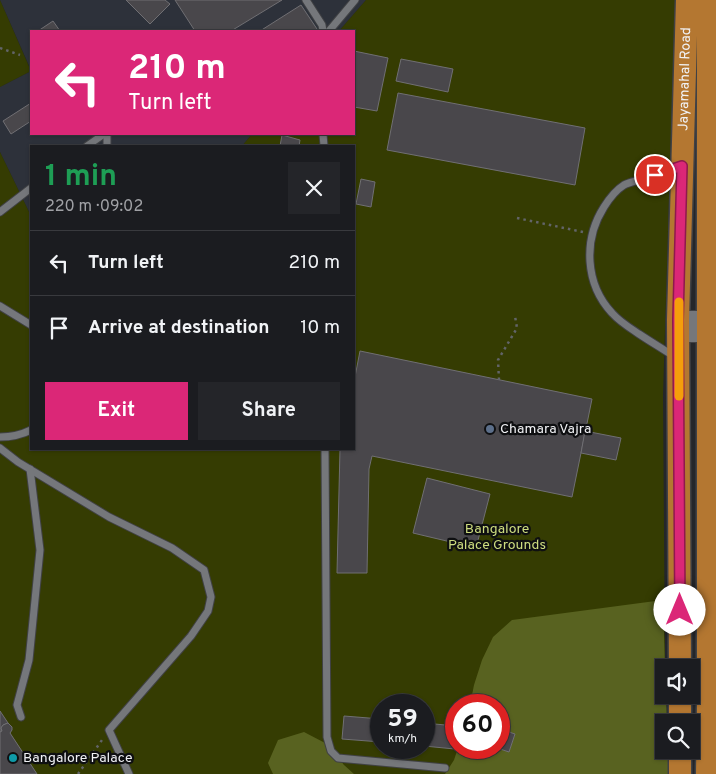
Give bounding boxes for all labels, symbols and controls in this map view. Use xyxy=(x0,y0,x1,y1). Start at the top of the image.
street label: Jayamahal Road xyxy=(675,27,695,131)
text: 210 m xyxy=(128,47,226,91)
icon: left xyxy=(45,50,110,115)
text: Turn left xyxy=(128,90,211,117)
pin xyxy=(634,154,676,196)
text: 1 min xyxy=(45,159,117,196)
icon: arrive xyxy=(641,161,669,189)
button: close xyxy=(288,162,340,214)
text: 220 m · 09:02 xyxy=(45,197,143,217)
icon: left xyxy=(45,249,73,277)
text: Turn left xyxy=(88,251,164,275)
text: 210 m xyxy=(289,251,340,275)
icon: arrive xyxy=(45,314,73,342)
text: Arrive at destination xyxy=(88,316,269,340)
text: 10 m xyxy=(300,316,340,340)
button: Exit xyxy=(45,382,188,440)
button: Share xyxy=(198,382,340,440)
place label: Chamara Vajra xyxy=(500,421,591,438)
marker: Chamara Vajra xyxy=(484,423,496,435)
park label: Bangalore Palace Grounds xyxy=(448,521,546,554)
position arrow xyxy=(653,583,705,635)
map controls xyxy=(655,659,700,759)
button: sound xyxy=(655,659,700,704)
speed limit sign: 60 xyxy=(445,694,510,759)
text: 59 xyxy=(387,704,418,736)
button: search xyxy=(655,714,700,759)
text: km/h xyxy=(388,731,417,747)
place label: Bangalore Palace xyxy=(23,750,132,767)
marker: Bangalore Palace xyxy=(7,752,19,764)

